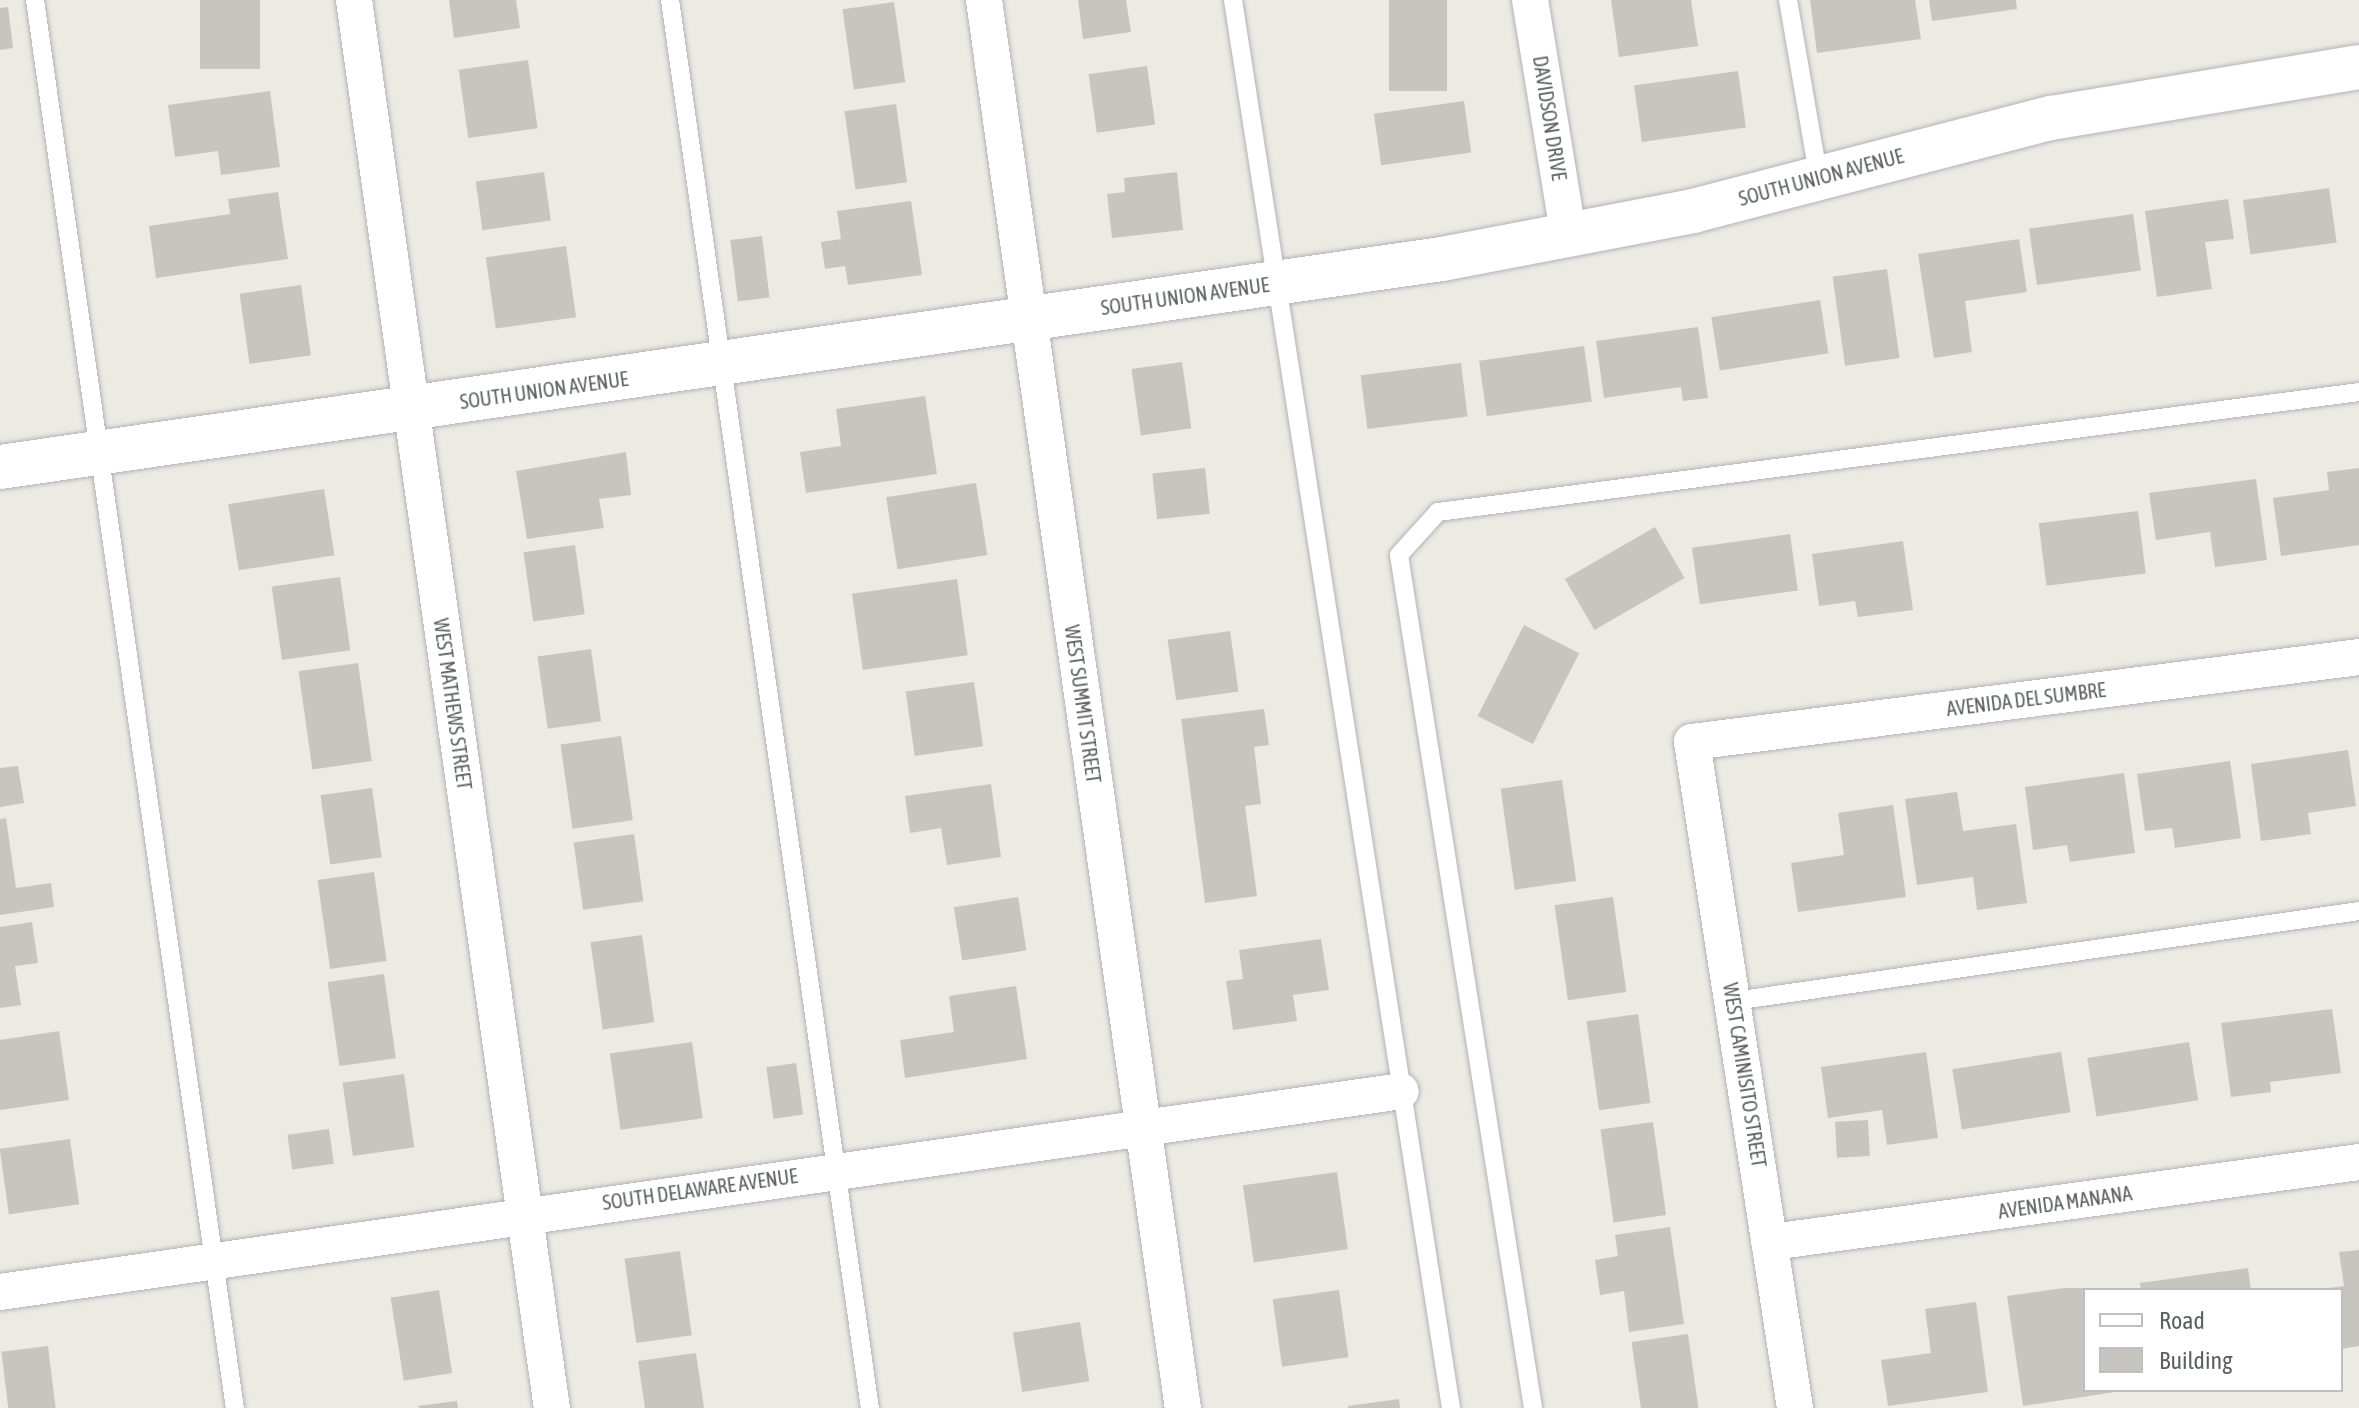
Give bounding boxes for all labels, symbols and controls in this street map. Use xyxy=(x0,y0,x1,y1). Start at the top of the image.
street label: DAVIDSON DRIVE xyxy=(1528,54,1572,182)
street label: SOUTH UNION AVENUE xyxy=(1736,143,1906,211)
street label: SOUTH UNION AVENUE xyxy=(1099,272,1271,320)
street label: SOUTH UNION AVENUE xyxy=(458,366,630,414)
street label: WEST MATHEWS STREET xyxy=(429,617,477,791)
street label: WEST SUMMIT STREET xyxy=(1060,623,1106,785)
street label: AVENIDA DEL SUMBRE xyxy=(1945,677,2107,721)
street label: WEST CAMINISITO STREET xyxy=(1719,981,1771,1169)
street label: SOUTH DELAWARE AVENUE xyxy=(601,1163,799,1215)
street label: AVENIDA MANANA xyxy=(1997,1181,2133,1223)
legend xyxy=(2083,1288,2343,1392)
text: Road xyxy=(2159,1307,2205,1334)
text: Building xyxy=(2159,1347,2232,1374)

